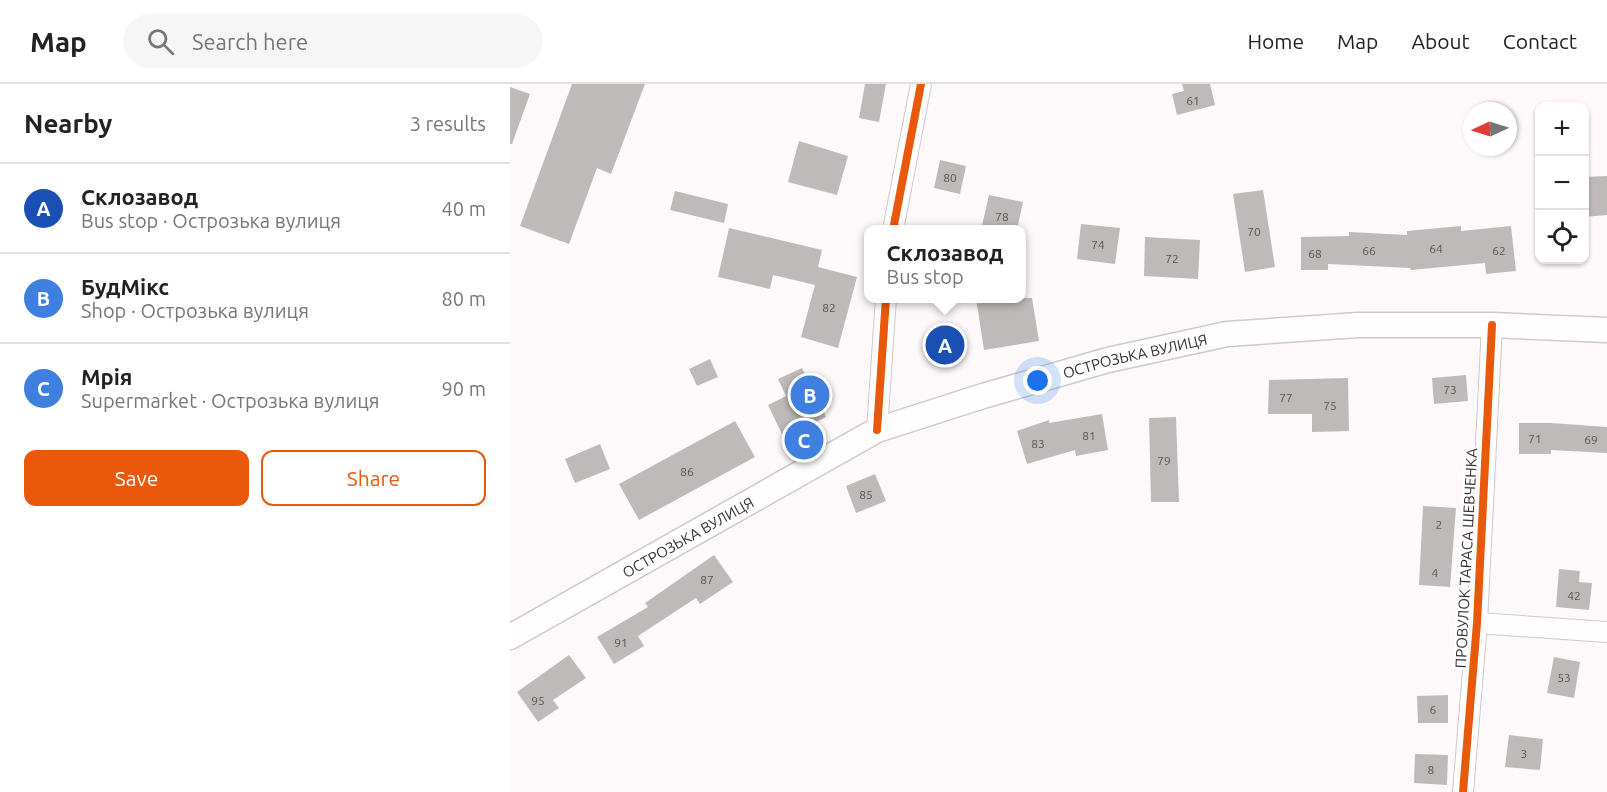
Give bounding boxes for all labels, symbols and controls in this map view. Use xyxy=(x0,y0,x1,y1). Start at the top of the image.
search box xyxy=(123,14,543,68)
icon: search xyxy=(144,25,177,58)
text: Map xyxy=(30,26,87,57)
text: Search here xyxy=(192,29,308,54)
text: Home xyxy=(1247,29,1304,53)
text: Map xyxy=(1337,29,1378,53)
text: About xyxy=(1411,29,1470,53)
text: Contact xyxy=(1503,29,1577,53)
house number: 61 xyxy=(1186,94,1200,107)
north arrow xyxy=(1463,102,1517,156)
map controls xyxy=(1535,102,1589,264)
button: + xyxy=(1535,102,1589,156)
text: Nearby xyxy=(24,109,112,138)
text: 3 results xyxy=(410,112,486,135)
button: − xyxy=(1535,156,1589,210)
house number: 80 xyxy=(943,171,957,184)
text: Склозавод xyxy=(81,184,198,209)
text: A xyxy=(36,197,51,220)
text: 40 m xyxy=(442,197,486,220)
text: Bus stop · Острозька вулиця xyxy=(81,209,341,232)
house number: 78 xyxy=(995,210,1009,223)
button: locate xyxy=(1535,210,1589,264)
popup xyxy=(864,225,1026,303)
house number: 70 xyxy=(1247,225,1261,238)
house number: 74 xyxy=(1091,238,1105,251)
text: Склозавод xyxy=(886,240,1004,265)
house number: 64 xyxy=(1429,242,1443,255)
house number: 66 xyxy=(1362,244,1376,257)
house number: 62 xyxy=(1492,244,1506,257)
house number: 68 xyxy=(1308,247,1322,260)
house number: 72 xyxy=(1165,252,1179,265)
text: Bus stop xyxy=(886,265,964,288)
text: БудМікс xyxy=(81,274,169,299)
text: B xyxy=(37,287,50,310)
text: 80 m xyxy=(442,287,486,310)
text: Shop · Острозька вулиця xyxy=(81,299,309,322)
house number: 82 xyxy=(822,301,836,314)
pin: A xyxy=(926,322,964,368)
street label: ОСТРОЗЬКА ВУЛИЦЯ xyxy=(1061,330,1209,381)
text: Мрія xyxy=(81,364,132,389)
your location xyxy=(1023,366,1052,395)
pin: B xyxy=(790,372,830,418)
text: C xyxy=(37,377,50,400)
text: 90 m xyxy=(442,377,486,400)
house number: 73 xyxy=(1443,383,1457,396)
text: Supermarket · Острозька вулиця xyxy=(81,389,380,412)
house number: 77 xyxy=(1279,391,1293,404)
house number: 75 xyxy=(1323,399,1337,412)
pin: C xyxy=(784,418,824,462)
house number: 81 xyxy=(1082,429,1096,442)
house number: 71 xyxy=(1528,432,1542,445)
house number: 69 xyxy=(1584,433,1598,446)
house number: 83 xyxy=(1031,437,1045,450)
street label: ПРОВУЛОК ТАРАСА ШЕВЧЕНКА xyxy=(1452,447,1480,669)
button: Save xyxy=(24,450,249,506)
button: Share xyxy=(261,450,486,506)
house number: 79 xyxy=(1157,454,1171,467)
house number: 86 xyxy=(680,465,694,478)
house number: 85 xyxy=(859,488,873,501)
street label: ОСТРОЗЬКА ВУЛИЦЯ xyxy=(619,493,756,581)
house number: 2 xyxy=(1436,518,1442,531)
house number: 4 xyxy=(1432,566,1439,579)
house number: 87 xyxy=(700,573,714,586)
house number: 42 xyxy=(1567,589,1581,602)
house number: 91 xyxy=(614,636,628,649)
house number: 53 xyxy=(1557,671,1571,684)
house number: 95 xyxy=(531,694,545,707)
house number: 6 xyxy=(1430,703,1437,716)
house number: 3 xyxy=(1521,747,1527,760)
house number: 8 xyxy=(1428,763,1435,776)

